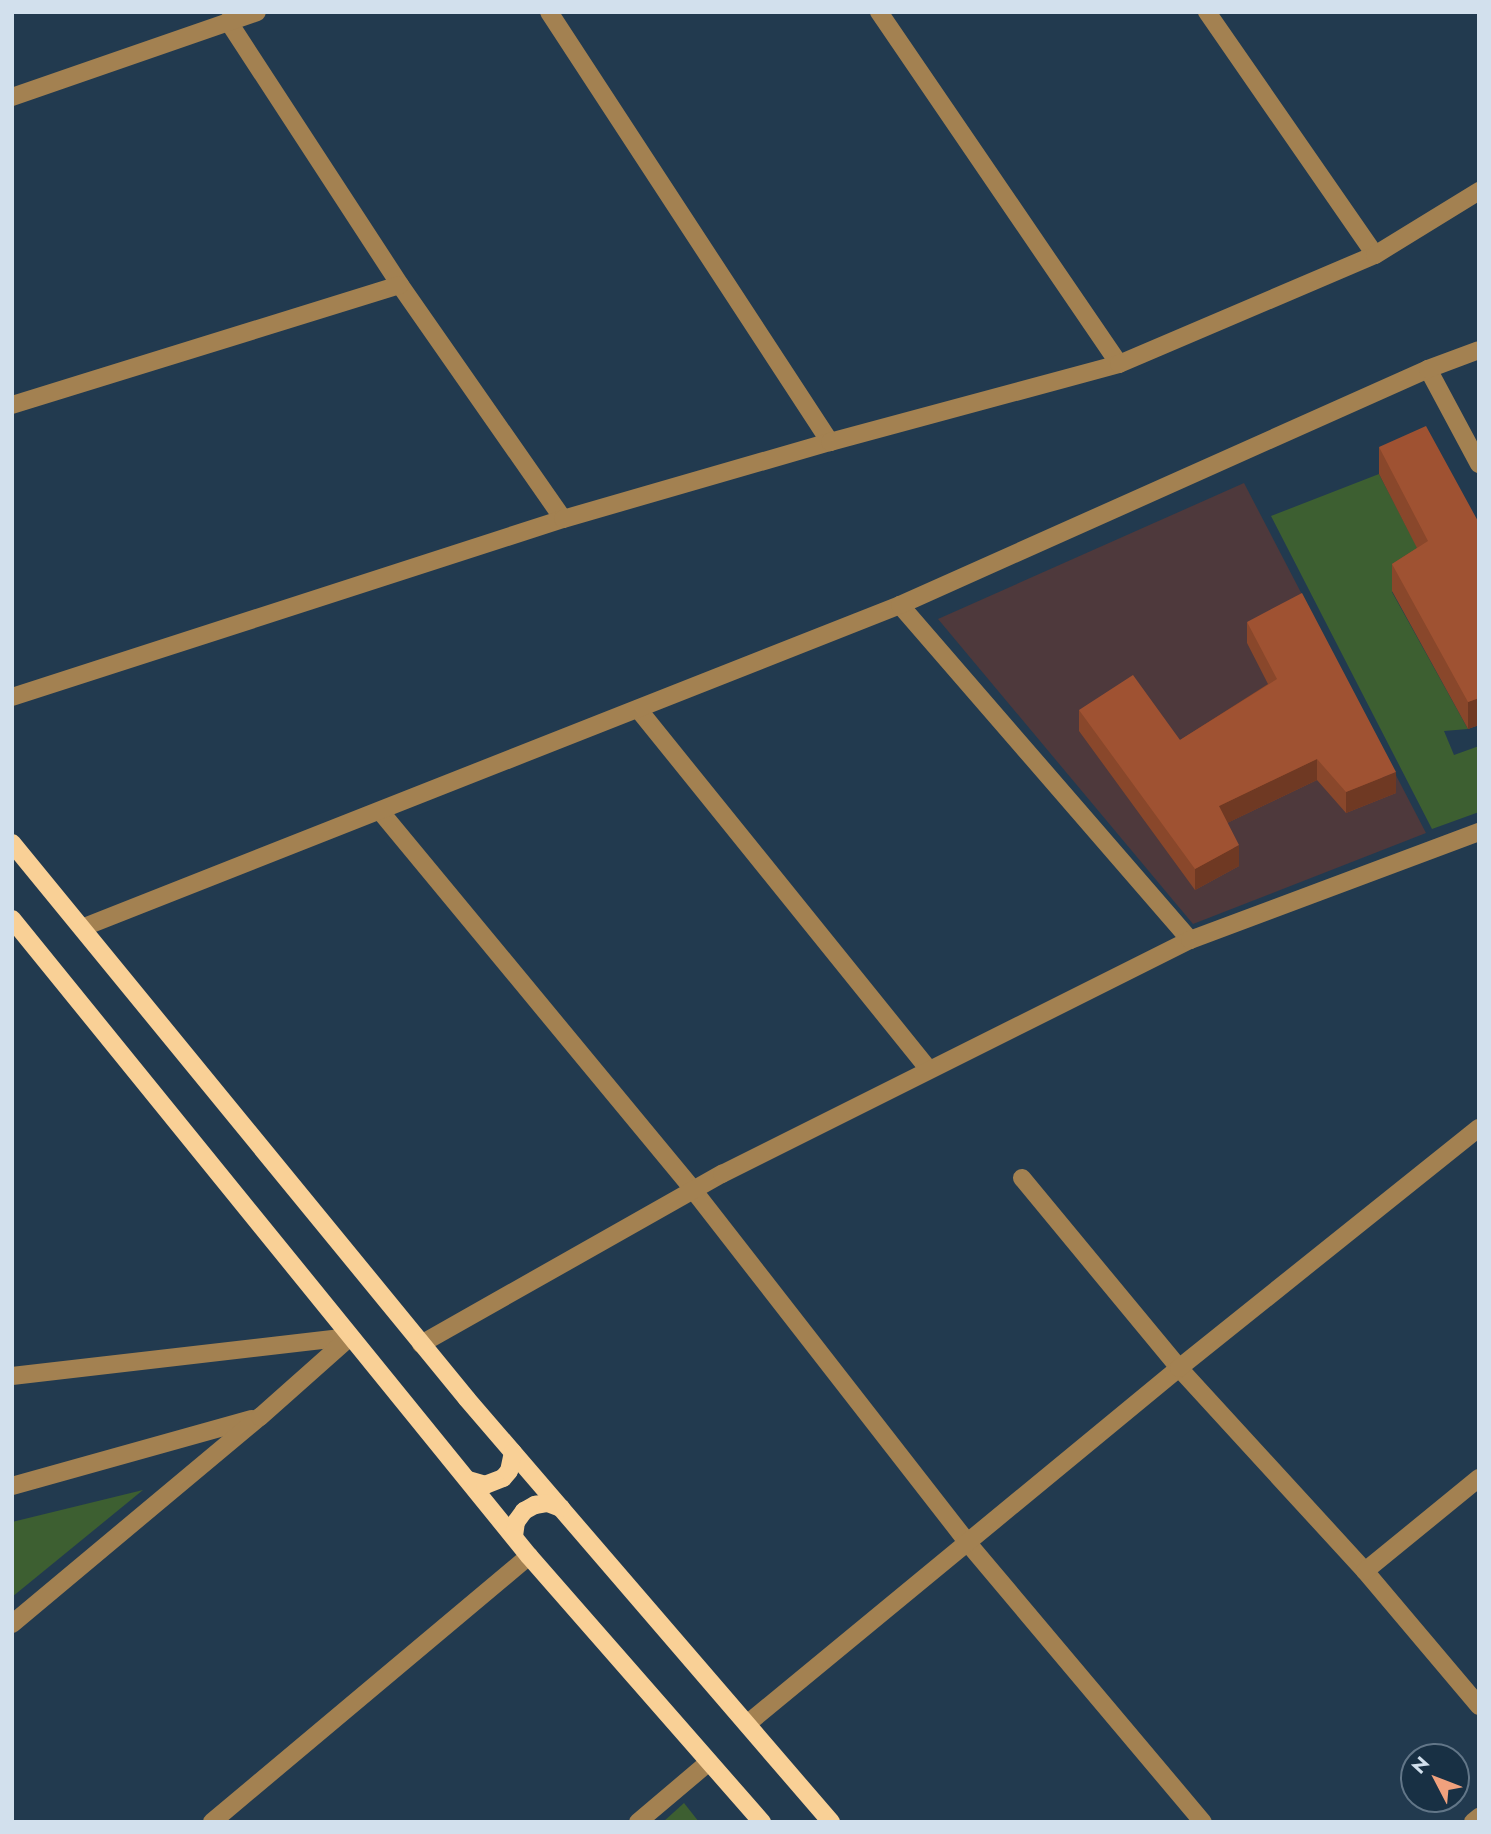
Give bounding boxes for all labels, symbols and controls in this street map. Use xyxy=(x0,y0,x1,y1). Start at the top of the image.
north arrow xyxy=(1400,1743,1470,1813)
text: N xyxy=(1405,1750,1436,1780)

